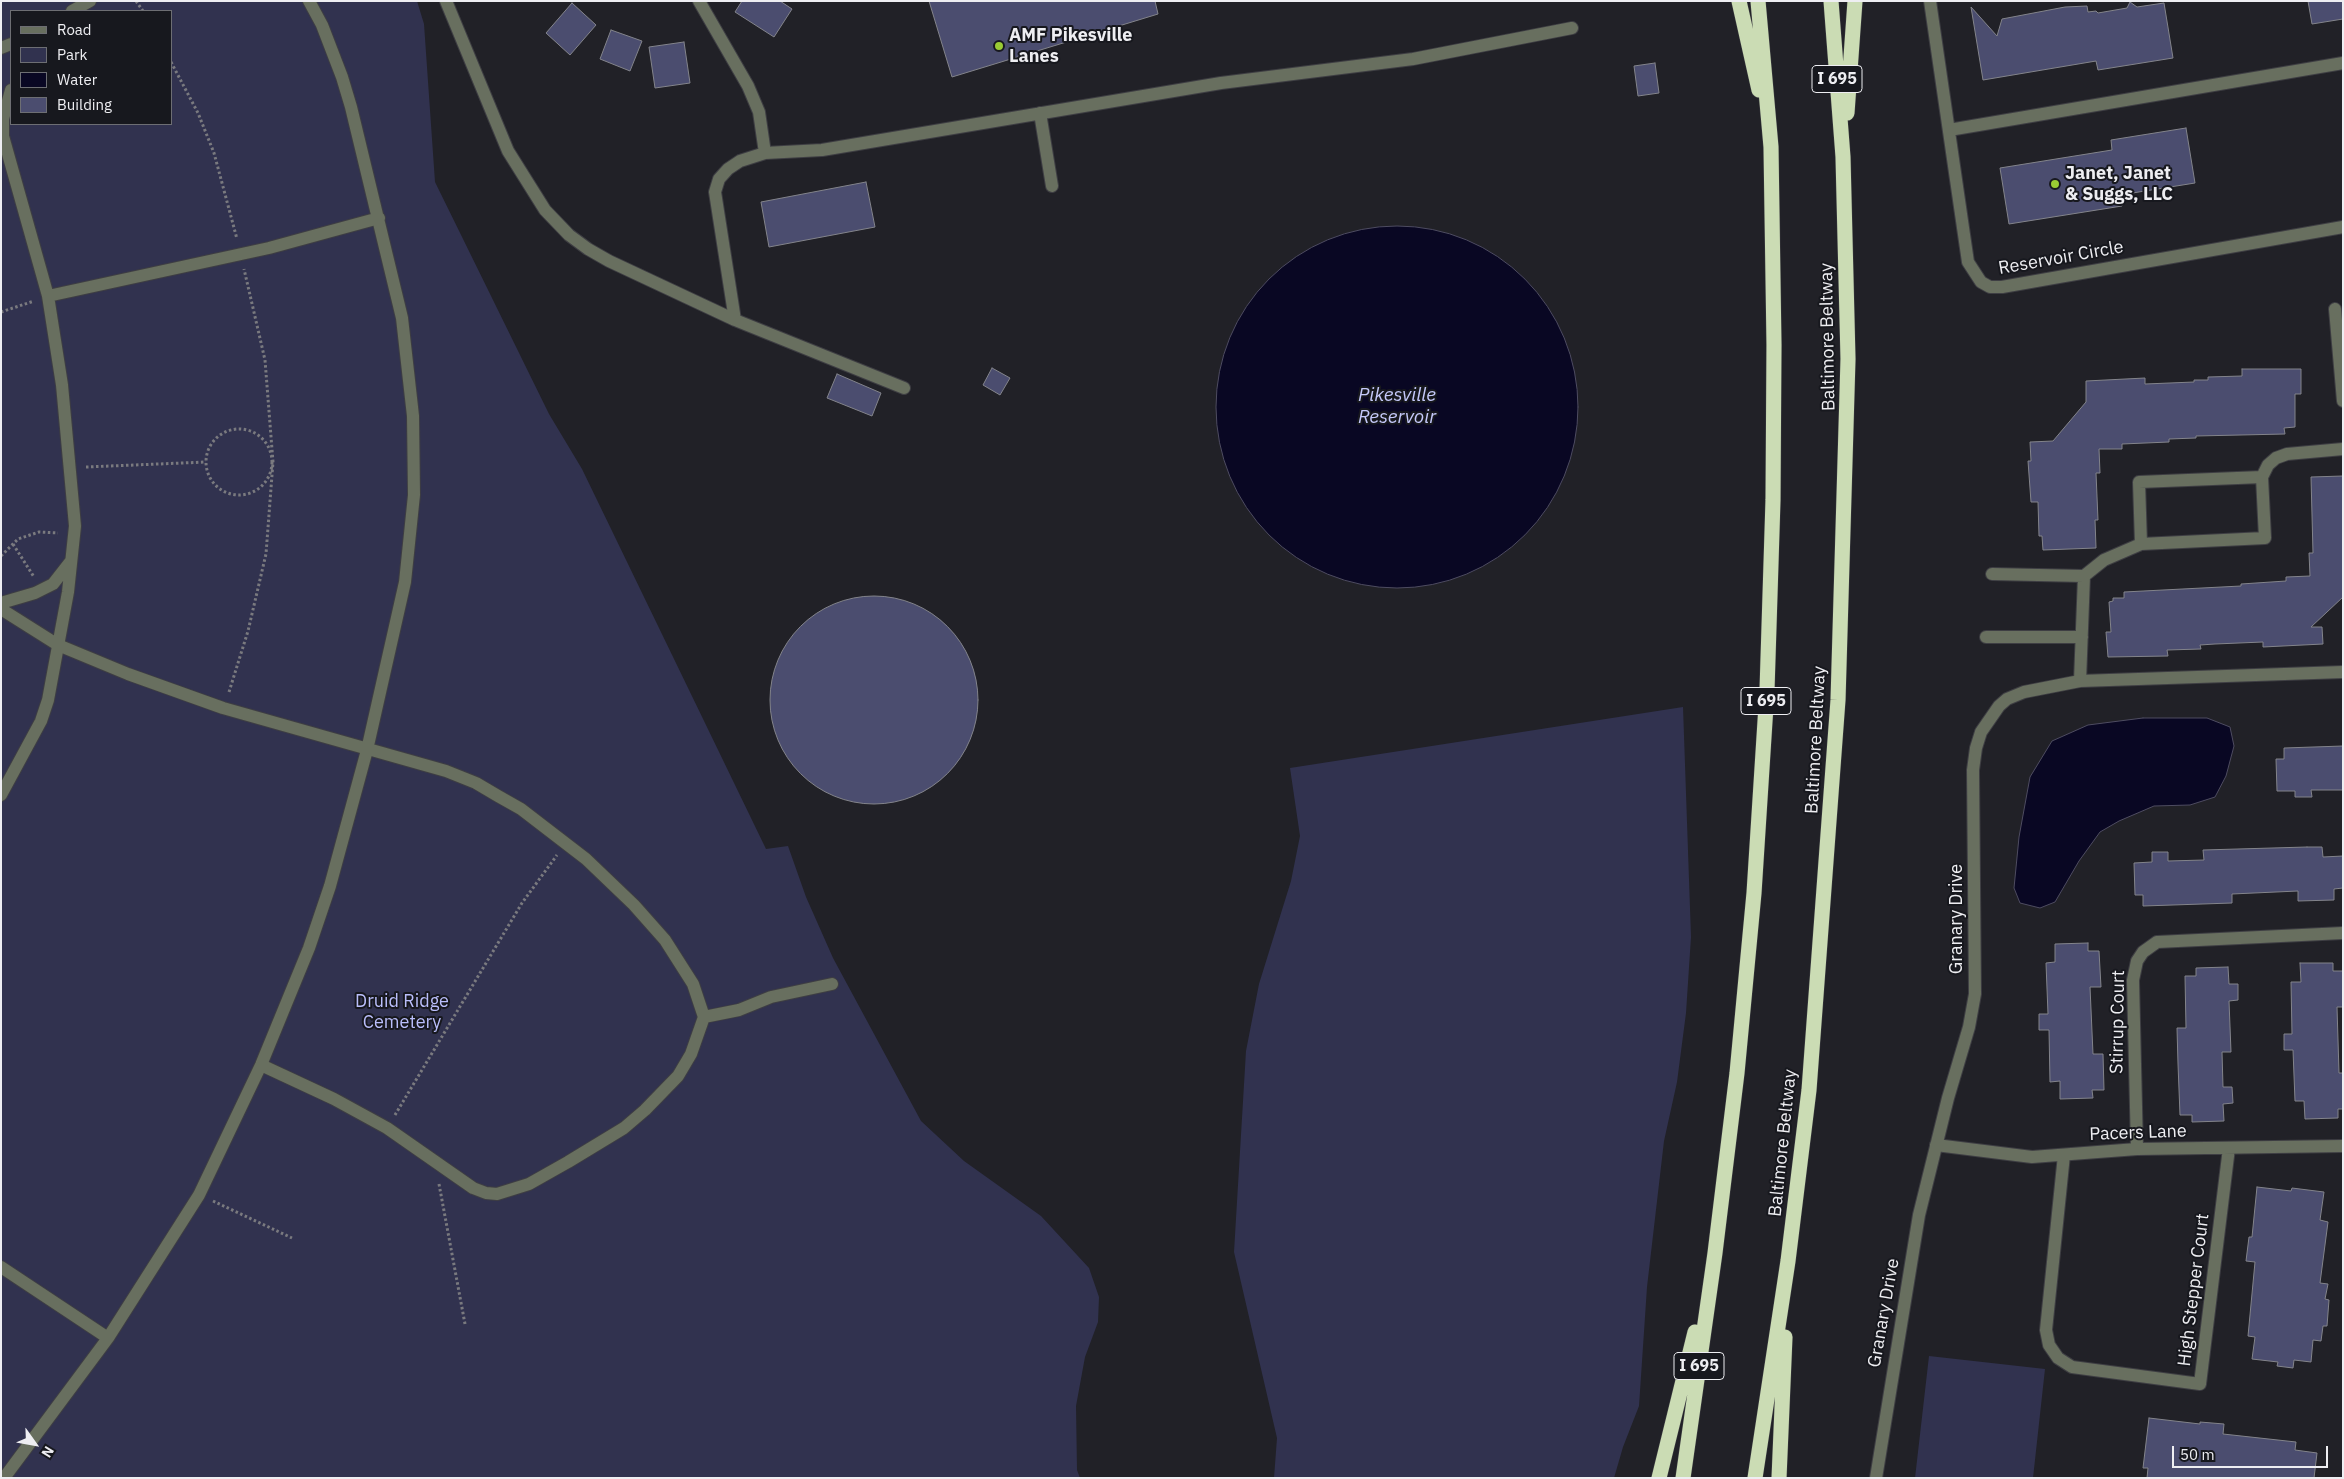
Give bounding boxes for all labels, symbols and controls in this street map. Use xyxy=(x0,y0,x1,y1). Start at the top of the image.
legend xyxy=(10,10,172,125)
text: Road xyxy=(57,20,92,39)
place label: AMF Pikesville Lanes xyxy=(1009,25,1132,68)
marker: AMF Pikesville Lanes xyxy=(993,40,1005,52)
text: Park xyxy=(57,45,87,64)
road number: I 695 xyxy=(1812,66,1862,92)
text: Water xyxy=(57,70,97,89)
text: Building xyxy=(57,95,112,114)
place label: Janet, Janet & Suggs, LLC xyxy=(2065,163,2173,205)
marker: Janet, Janet & Suggs, LLC xyxy=(2049,178,2061,190)
street label: Reservoir Circle xyxy=(1997,236,2125,280)
street label: Baltimore Beltway xyxy=(1816,263,1840,411)
water label: Pikesville Reservoir xyxy=(1358,385,1436,429)
street label: Baltimore Beltway xyxy=(1801,665,1831,815)
road number: I 695 xyxy=(1741,688,1791,714)
street label: Granary Drive xyxy=(1946,864,1968,974)
street label: Stirrup Court xyxy=(2106,970,2130,1074)
park label: Druid Ridge Cemetery xyxy=(355,991,449,1034)
street label: Baltimore Beltway xyxy=(1765,1068,1801,1218)
street label: Pacers Lane xyxy=(2089,1121,2187,1145)
street label: High Stepper Court xyxy=(2174,1212,2214,1368)
street label: Granary Drive xyxy=(1864,1257,1904,1369)
road number: I 695 xyxy=(1674,1352,1724,1380)
north arrow xyxy=(10,1419,60,1469)
scale bar xyxy=(2174,1436,2330,1468)
text: N xyxy=(37,1443,58,1461)
text: 50 m xyxy=(2180,1445,2215,1464)

